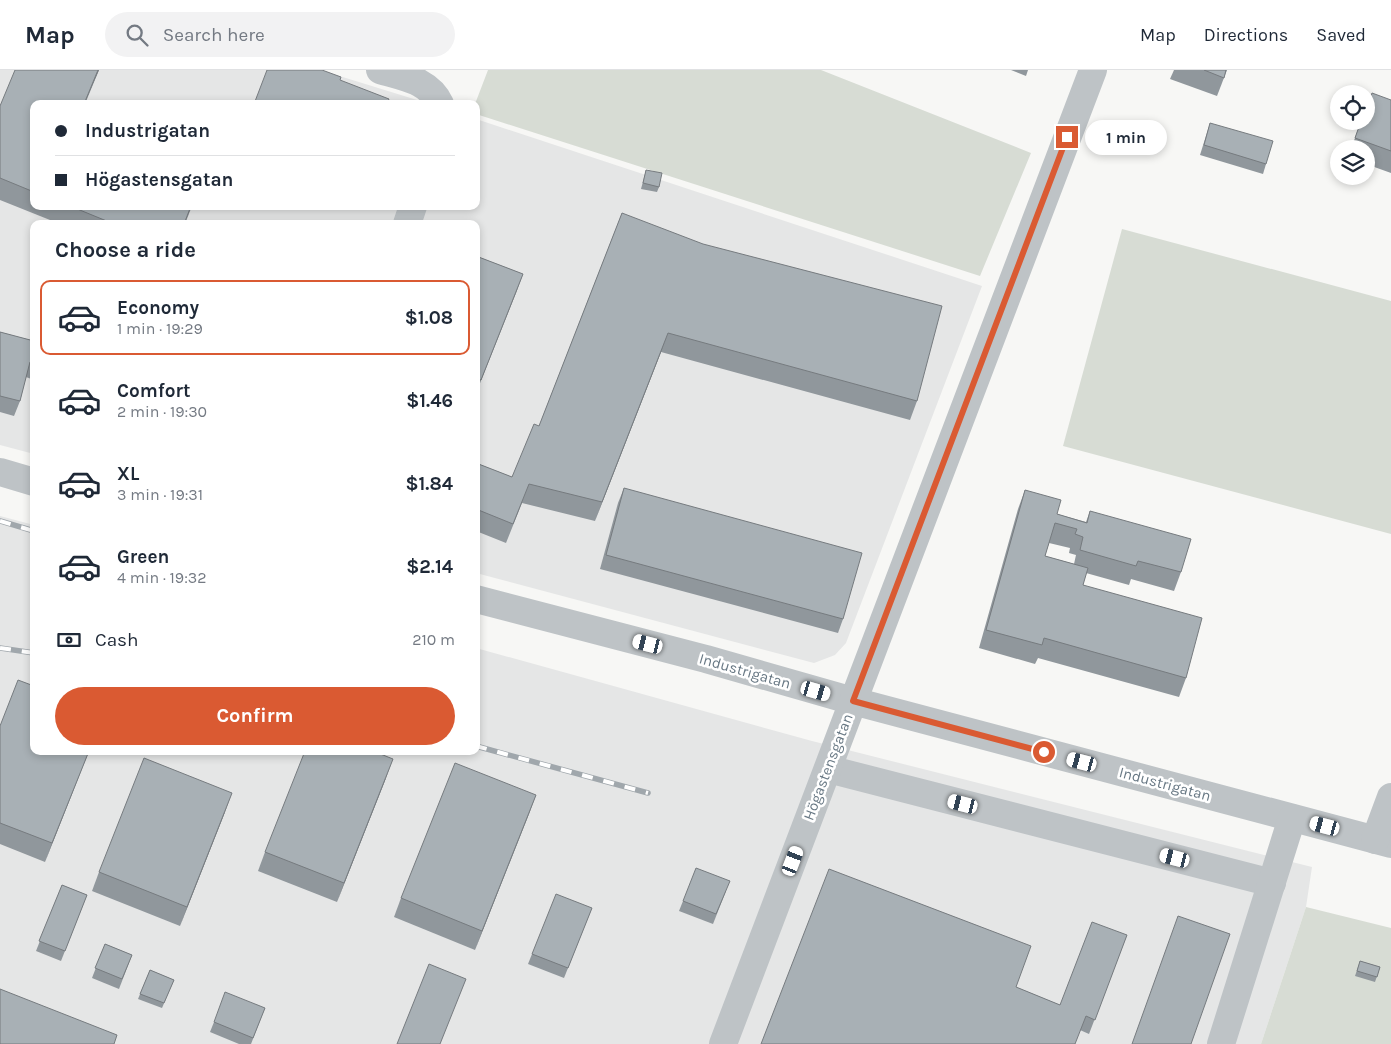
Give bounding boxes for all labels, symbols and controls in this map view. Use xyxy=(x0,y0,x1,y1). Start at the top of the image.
search box xyxy=(105,12,455,57)
text: Map xyxy=(25,21,75,49)
icon: search xyxy=(123,21,151,49)
text: Search here xyxy=(163,24,265,46)
text: Map xyxy=(1140,24,1176,46)
text: Directions xyxy=(1204,24,1288,46)
text: Saved xyxy=(1316,24,1366,46)
map controls xyxy=(1330,85,1375,185)
button: locate xyxy=(1330,85,1375,130)
text: Industrigatan xyxy=(85,120,210,142)
callout: 1 min xyxy=(1084,120,1167,154)
route end xyxy=(1056,126,1078,148)
text: 1 min xyxy=(1106,128,1146,147)
button: layers xyxy=(1330,140,1375,185)
text: Högastensgatan xyxy=(85,169,233,191)
text: Choose a ride xyxy=(55,237,196,263)
icon: car xyxy=(57,295,102,340)
text: Economy xyxy=(117,297,199,319)
text: $1.08 xyxy=(405,307,453,329)
text: 1 min · 19:29 xyxy=(117,319,203,338)
icon: car xyxy=(57,378,102,423)
text: Comfort xyxy=(117,380,191,402)
text: $1.46 xyxy=(406,390,453,412)
text: 2 min · 19:30 xyxy=(117,402,207,421)
icon: car xyxy=(57,461,102,506)
text: XL xyxy=(117,463,139,485)
text: $1.84 xyxy=(405,473,453,495)
text: 3 min · 19:31 xyxy=(117,485,203,504)
icon: car xyxy=(57,544,102,589)
text: Green xyxy=(117,546,169,568)
text: $2.14 xyxy=(406,556,453,578)
text: 4 min · 19:32 xyxy=(117,568,207,587)
icon: cash xyxy=(55,626,83,654)
text: Cash xyxy=(95,629,139,651)
text: 210 m xyxy=(412,630,455,649)
car xyxy=(631,633,664,655)
street label: Industrigatan xyxy=(697,649,793,693)
car xyxy=(799,680,832,702)
button: Confirm xyxy=(55,687,455,745)
street label: Högastensgatan xyxy=(799,711,857,823)
route start xyxy=(1033,741,1055,763)
car xyxy=(1065,751,1098,773)
street label: Industrigatan xyxy=(1117,763,1213,805)
car xyxy=(946,793,979,815)
car xyxy=(1308,815,1341,837)
car xyxy=(780,844,805,878)
car xyxy=(1158,847,1191,869)

